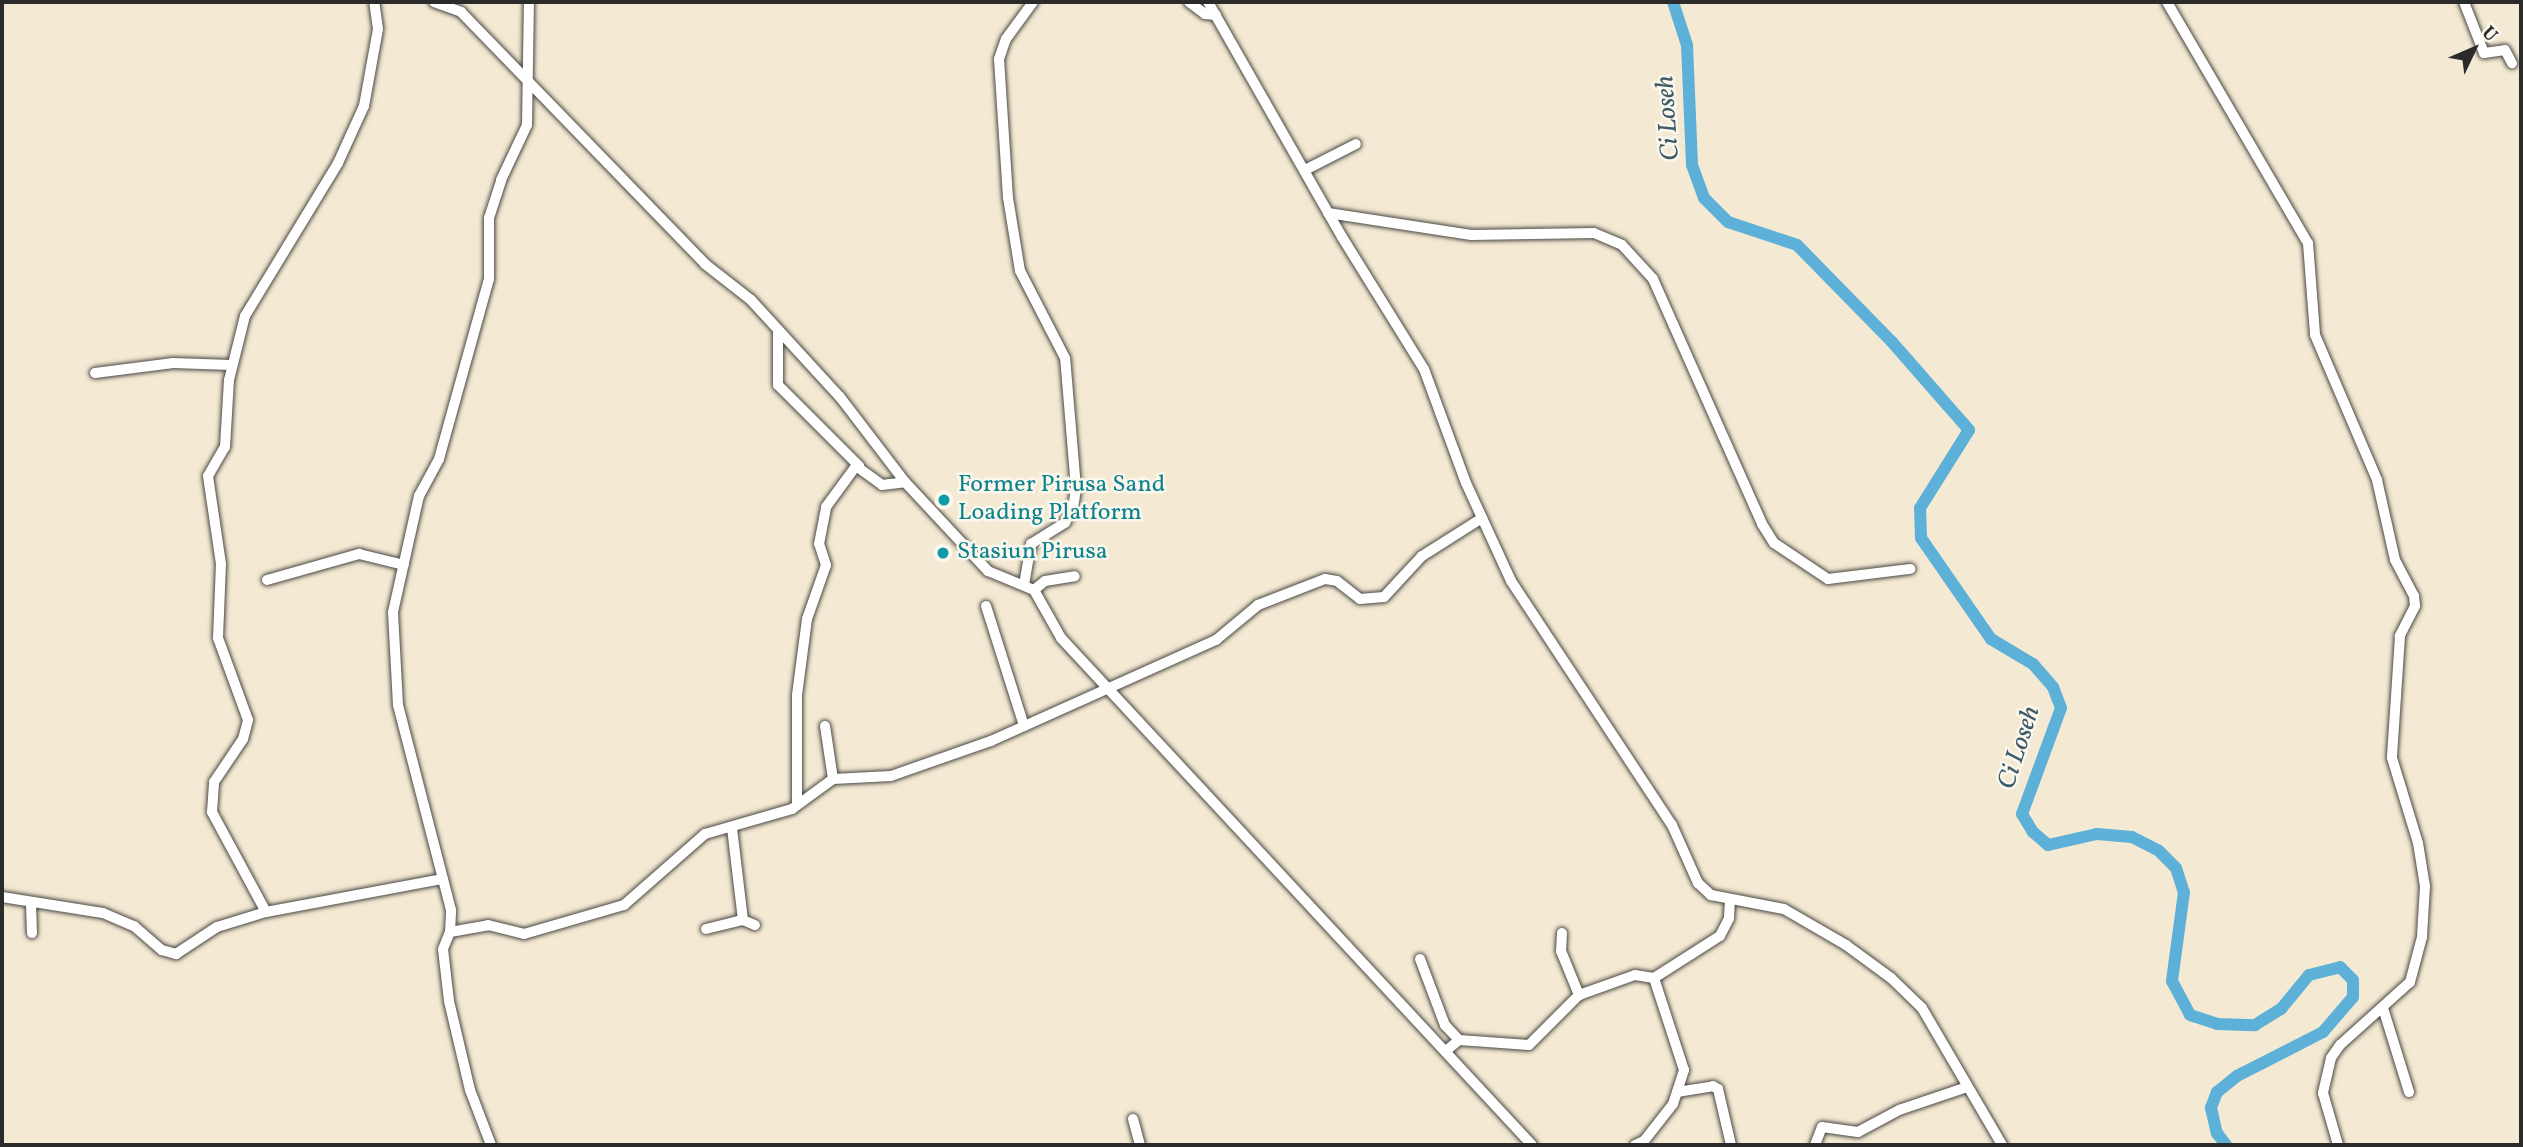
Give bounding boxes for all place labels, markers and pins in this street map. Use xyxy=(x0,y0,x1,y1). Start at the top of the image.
place label: Former Pirusa Sand Loading Platform xyxy=(958,472,1165,528)
marker: Former Pirusa Sand Loading Platform xyxy=(936,492,952,508)
place label: Stasiun Pirusa xyxy=(957,539,1108,567)
marker: Stasiun Pirusa xyxy=(935,545,951,561)

